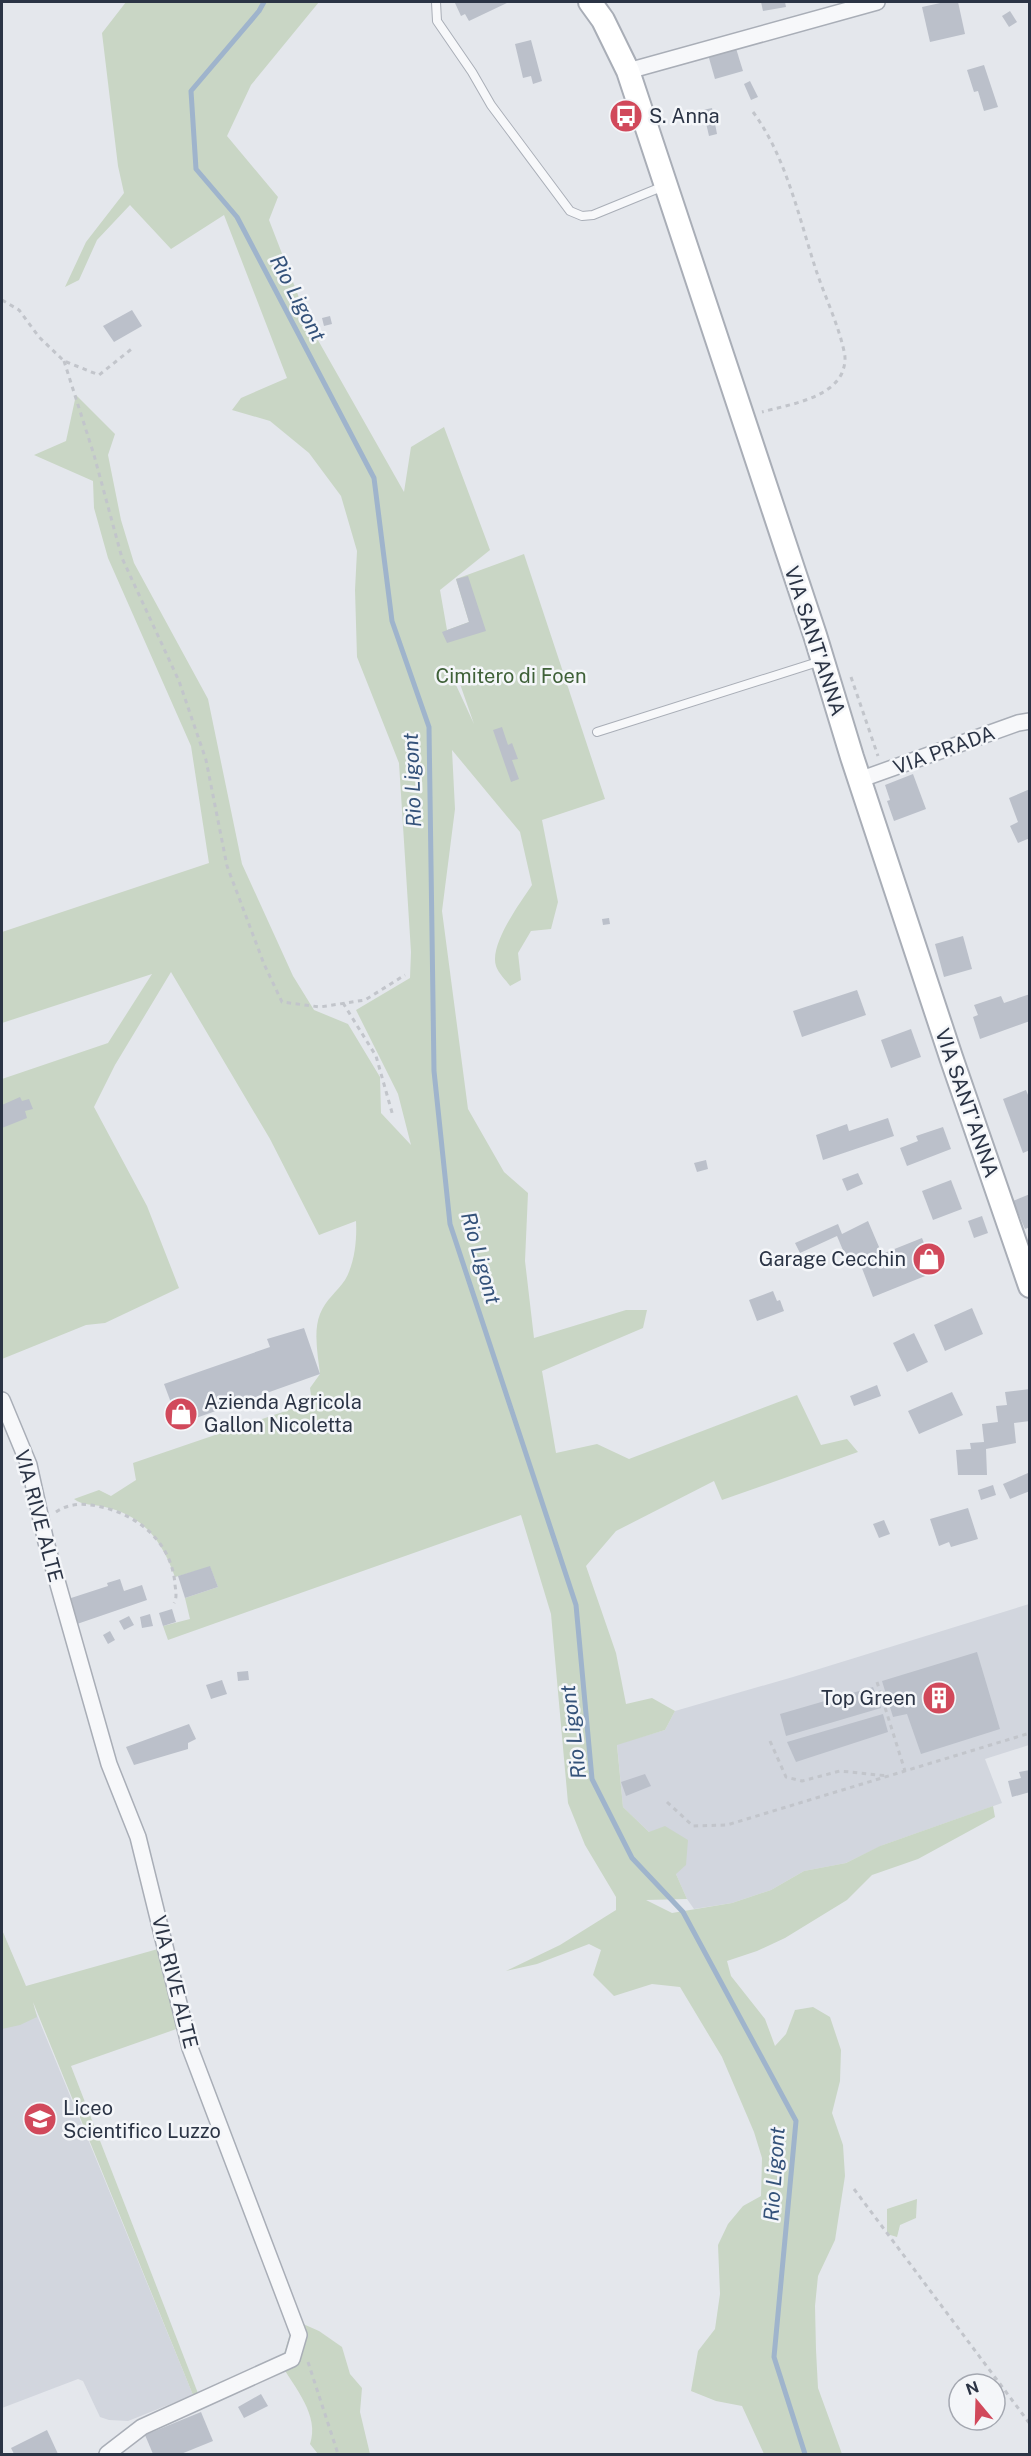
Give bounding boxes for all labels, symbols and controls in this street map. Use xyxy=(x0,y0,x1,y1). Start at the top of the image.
bus stop icon: S. Anna xyxy=(608,98,644,134)
place label: S. Anna xyxy=(649,104,720,128)
water label: Rio Ligont xyxy=(265,250,331,346)
street label: VIA SANT'ANNA xyxy=(779,563,851,719)
park label: Cimitero di Foen xyxy=(435,664,587,688)
street label: VIA PRADA xyxy=(890,721,998,779)
water label: Rio Ligont xyxy=(398,732,426,828)
street label: VIA SANT'ANNA xyxy=(930,1025,1004,1181)
water label: Rio Ligont xyxy=(456,1209,506,1307)
shop icon: Garage Cecchin xyxy=(911,1241,947,1277)
place label: Garage Cecchin xyxy=(759,1247,906,1271)
place label: Azienda Agricola Gallon Nicoletta xyxy=(204,1390,362,1437)
shop icon: Azienda Agricola Gallon Nicoletta xyxy=(163,1396,199,1432)
street label: VIA RIVE ALTE xyxy=(10,1447,68,1585)
building icon: Top Green xyxy=(921,1680,957,1716)
water label: Rio Ligont xyxy=(555,1683,591,1780)
place label: Top Green xyxy=(821,1686,916,1710)
street label: VIA RIVE ALTE xyxy=(147,1913,203,2051)
place label: Liceo Scientifico Luzzo xyxy=(63,2096,221,2143)
school or university icon: Liceo Scientifico Luzzo xyxy=(22,2101,58,2137)
water label: Rio Ligont xyxy=(758,2126,790,2222)
north arrow xyxy=(947,2372,1007,2432)
text: N xyxy=(963,2377,981,2399)

